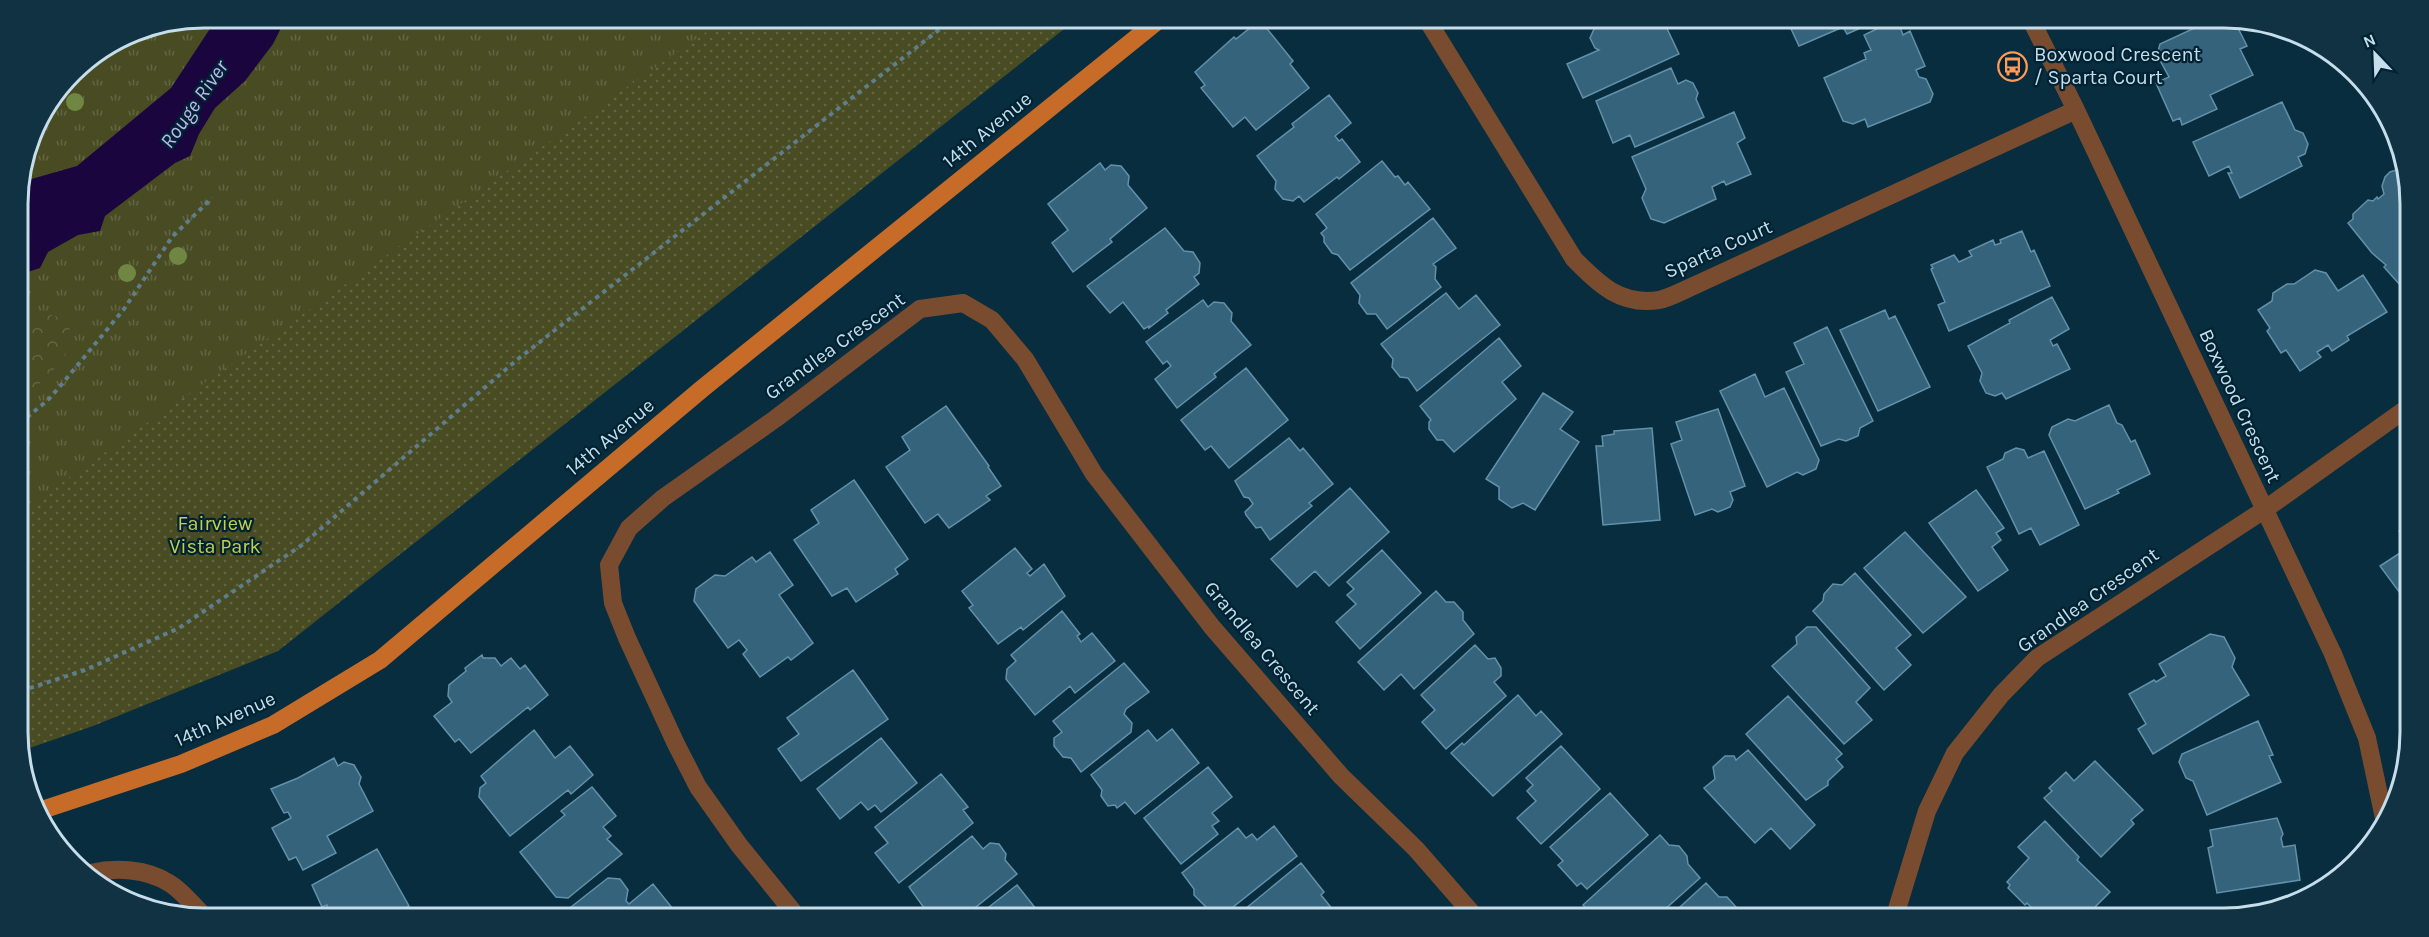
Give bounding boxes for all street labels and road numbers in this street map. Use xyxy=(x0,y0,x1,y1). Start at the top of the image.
street label: 14th Avenue xyxy=(938,87,1036,173)
street label: Sparta Court xyxy=(1661,215,1776,283)
street label: Grandlea Crescent xyxy=(761,287,910,404)
street label: Boxwood Crescent xyxy=(2194,325,2286,487)
street label: 14th Avenue xyxy=(561,393,659,481)
street label: Grandlea Crescent xyxy=(2013,542,2163,657)
street label: Grandlea Crescent xyxy=(1199,577,1325,720)
street label: 14th Avenue xyxy=(171,687,279,751)

